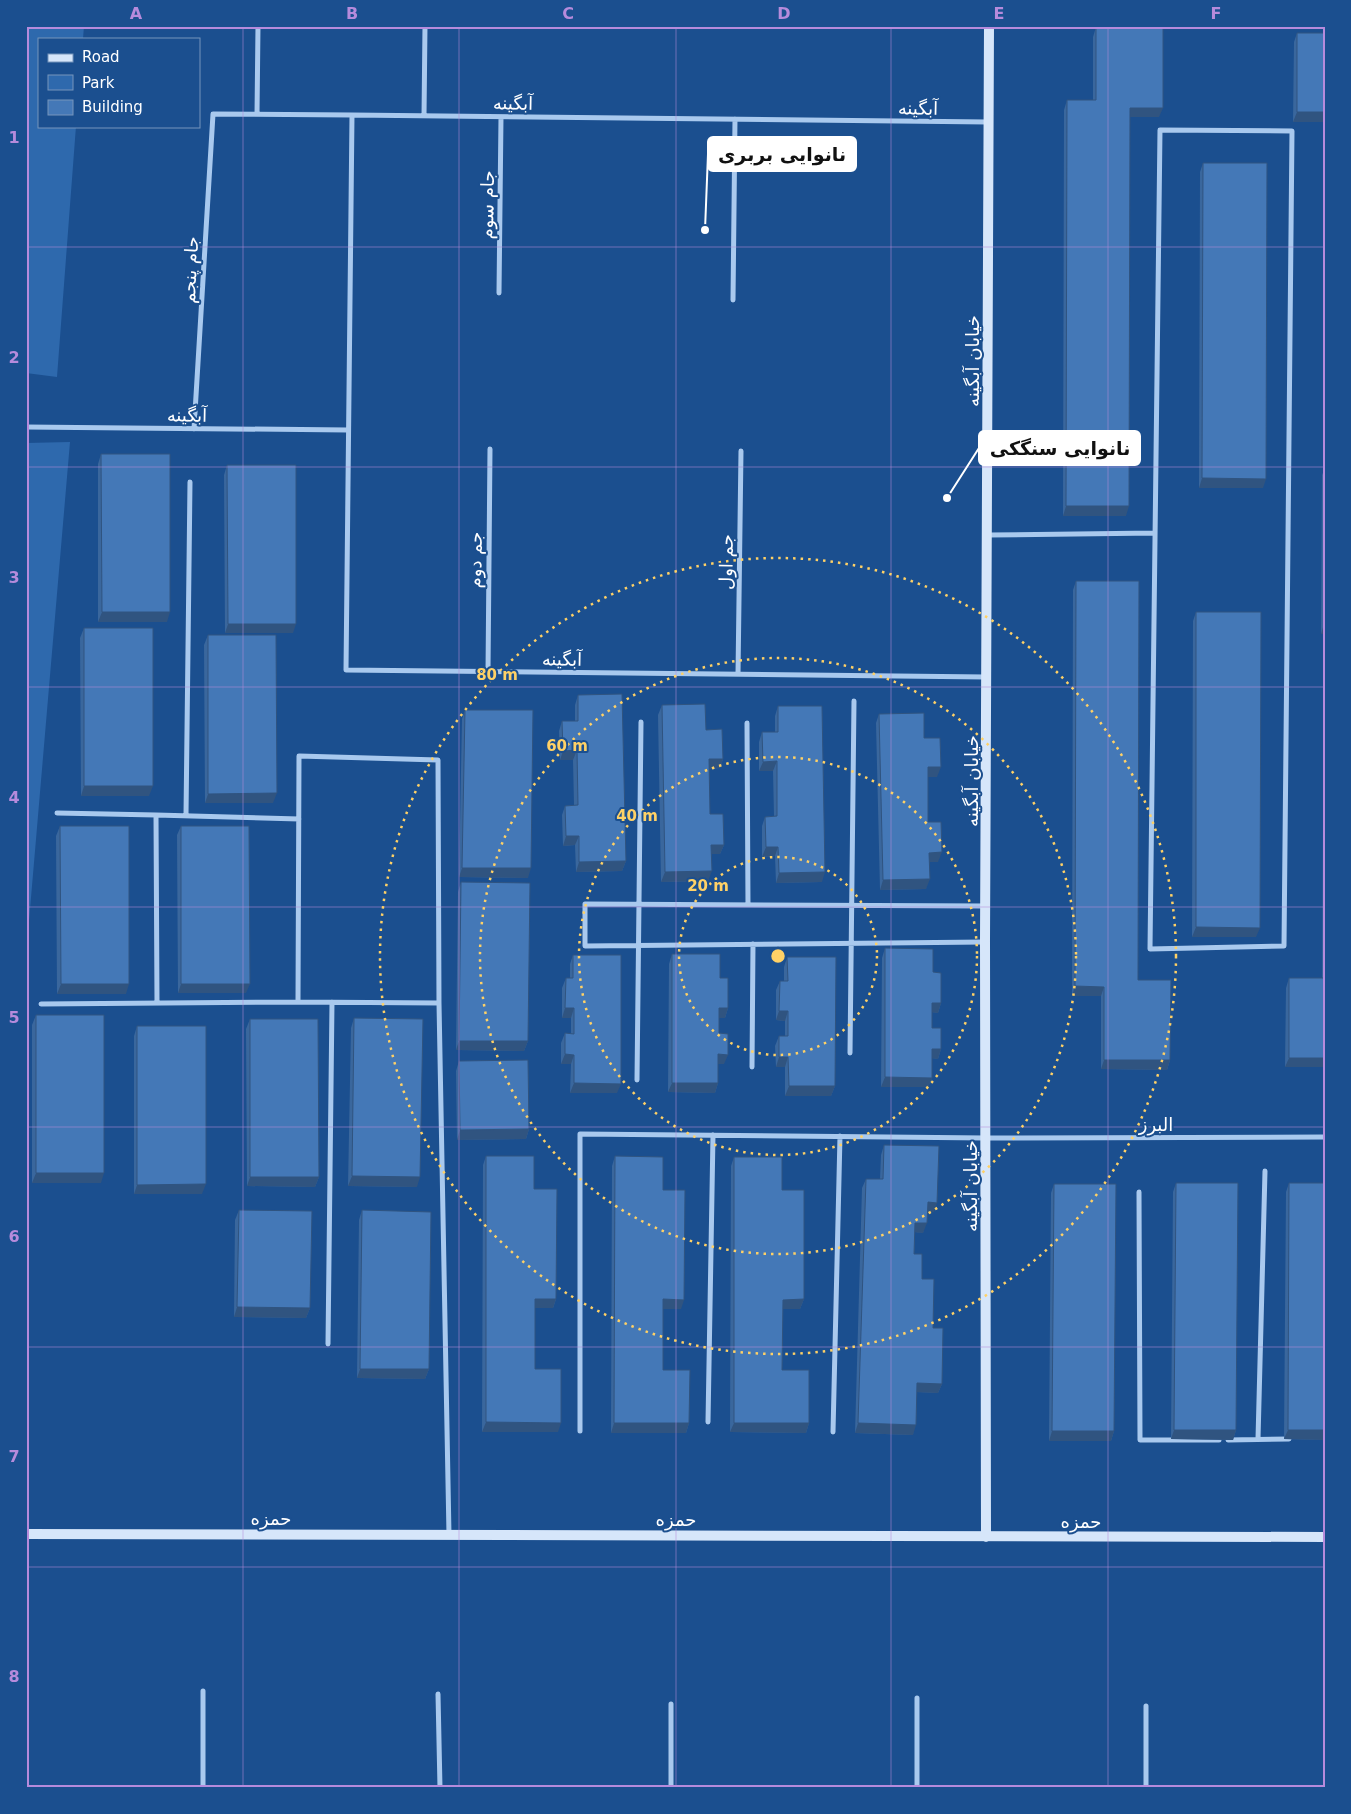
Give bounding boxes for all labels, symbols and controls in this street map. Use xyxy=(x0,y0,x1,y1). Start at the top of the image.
text: A xyxy=(130,4,143,23)
text: B xyxy=(346,4,358,23)
text: C xyxy=(562,4,574,23)
text: D xyxy=(777,4,791,23)
text: E xyxy=(994,4,1004,23)
text: F xyxy=(1211,4,1221,23)
legend xyxy=(38,38,200,128)
text: Road xyxy=(82,48,120,66)
text: Park xyxy=(82,74,115,92)
street label: آبگینه xyxy=(493,91,534,114)
street label: آبگینه xyxy=(898,96,939,119)
text: Building xyxy=(82,98,143,116)
text: 1 xyxy=(8,128,20,147)
callout: نانوایی بربری xyxy=(708,137,856,171)
text: نانوایی بربری xyxy=(718,143,846,166)
street label: جام سوم xyxy=(476,170,499,240)
street label: جام پنجم xyxy=(178,236,203,304)
street label: خیابان آبگینه xyxy=(961,315,983,407)
text: 2 xyxy=(8,348,20,367)
street label: آبگینه xyxy=(167,403,208,426)
callout: نانوایی سنگکی xyxy=(979,431,1140,465)
text: نانوایی سنگکی xyxy=(990,437,1130,460)
street label: جم دوم xyxy=(464,531,487,589)
street label: جم اول xyxy=(715,534,738,590)
text: 3 xyxy=(8,568,20,587)
street label: آبگینه xyxy=(542,647,583,670)
text: 80 m xyxy=(476,666,518,684)
street label: خیابان آبگینه xyxy=(960,735,982,827)
text: 60 m xyxy=(546,737,588,755)
text: 4 xyxy=(8,788,20,807)
text: 40 m xyxy=(616,807,658,825)
text: 20 m xyxy=(687,877,729,895)
centre of rings xyxy=(769,947,787,965)
text: 5 xyxy=(8,1008,20,1027)
street label: البرز xyxy=(1138,1114,1173,1136)
street label: خیابان آبگینه xyxy=(959,1140,981,1232)
text: 6 xyxy=(8,1227,20,1246)
text: 7 xyxy=(8,1447,20,1466)
street label: حمزه xyxy=(251,1508,291,1530)
street label: حمزه xyxy=(656,1509,696,1531)
street label: حمزه xyxy=(1061,1511,1101,1533)
text: 8 xyxy=(8,1667,20,1686)

